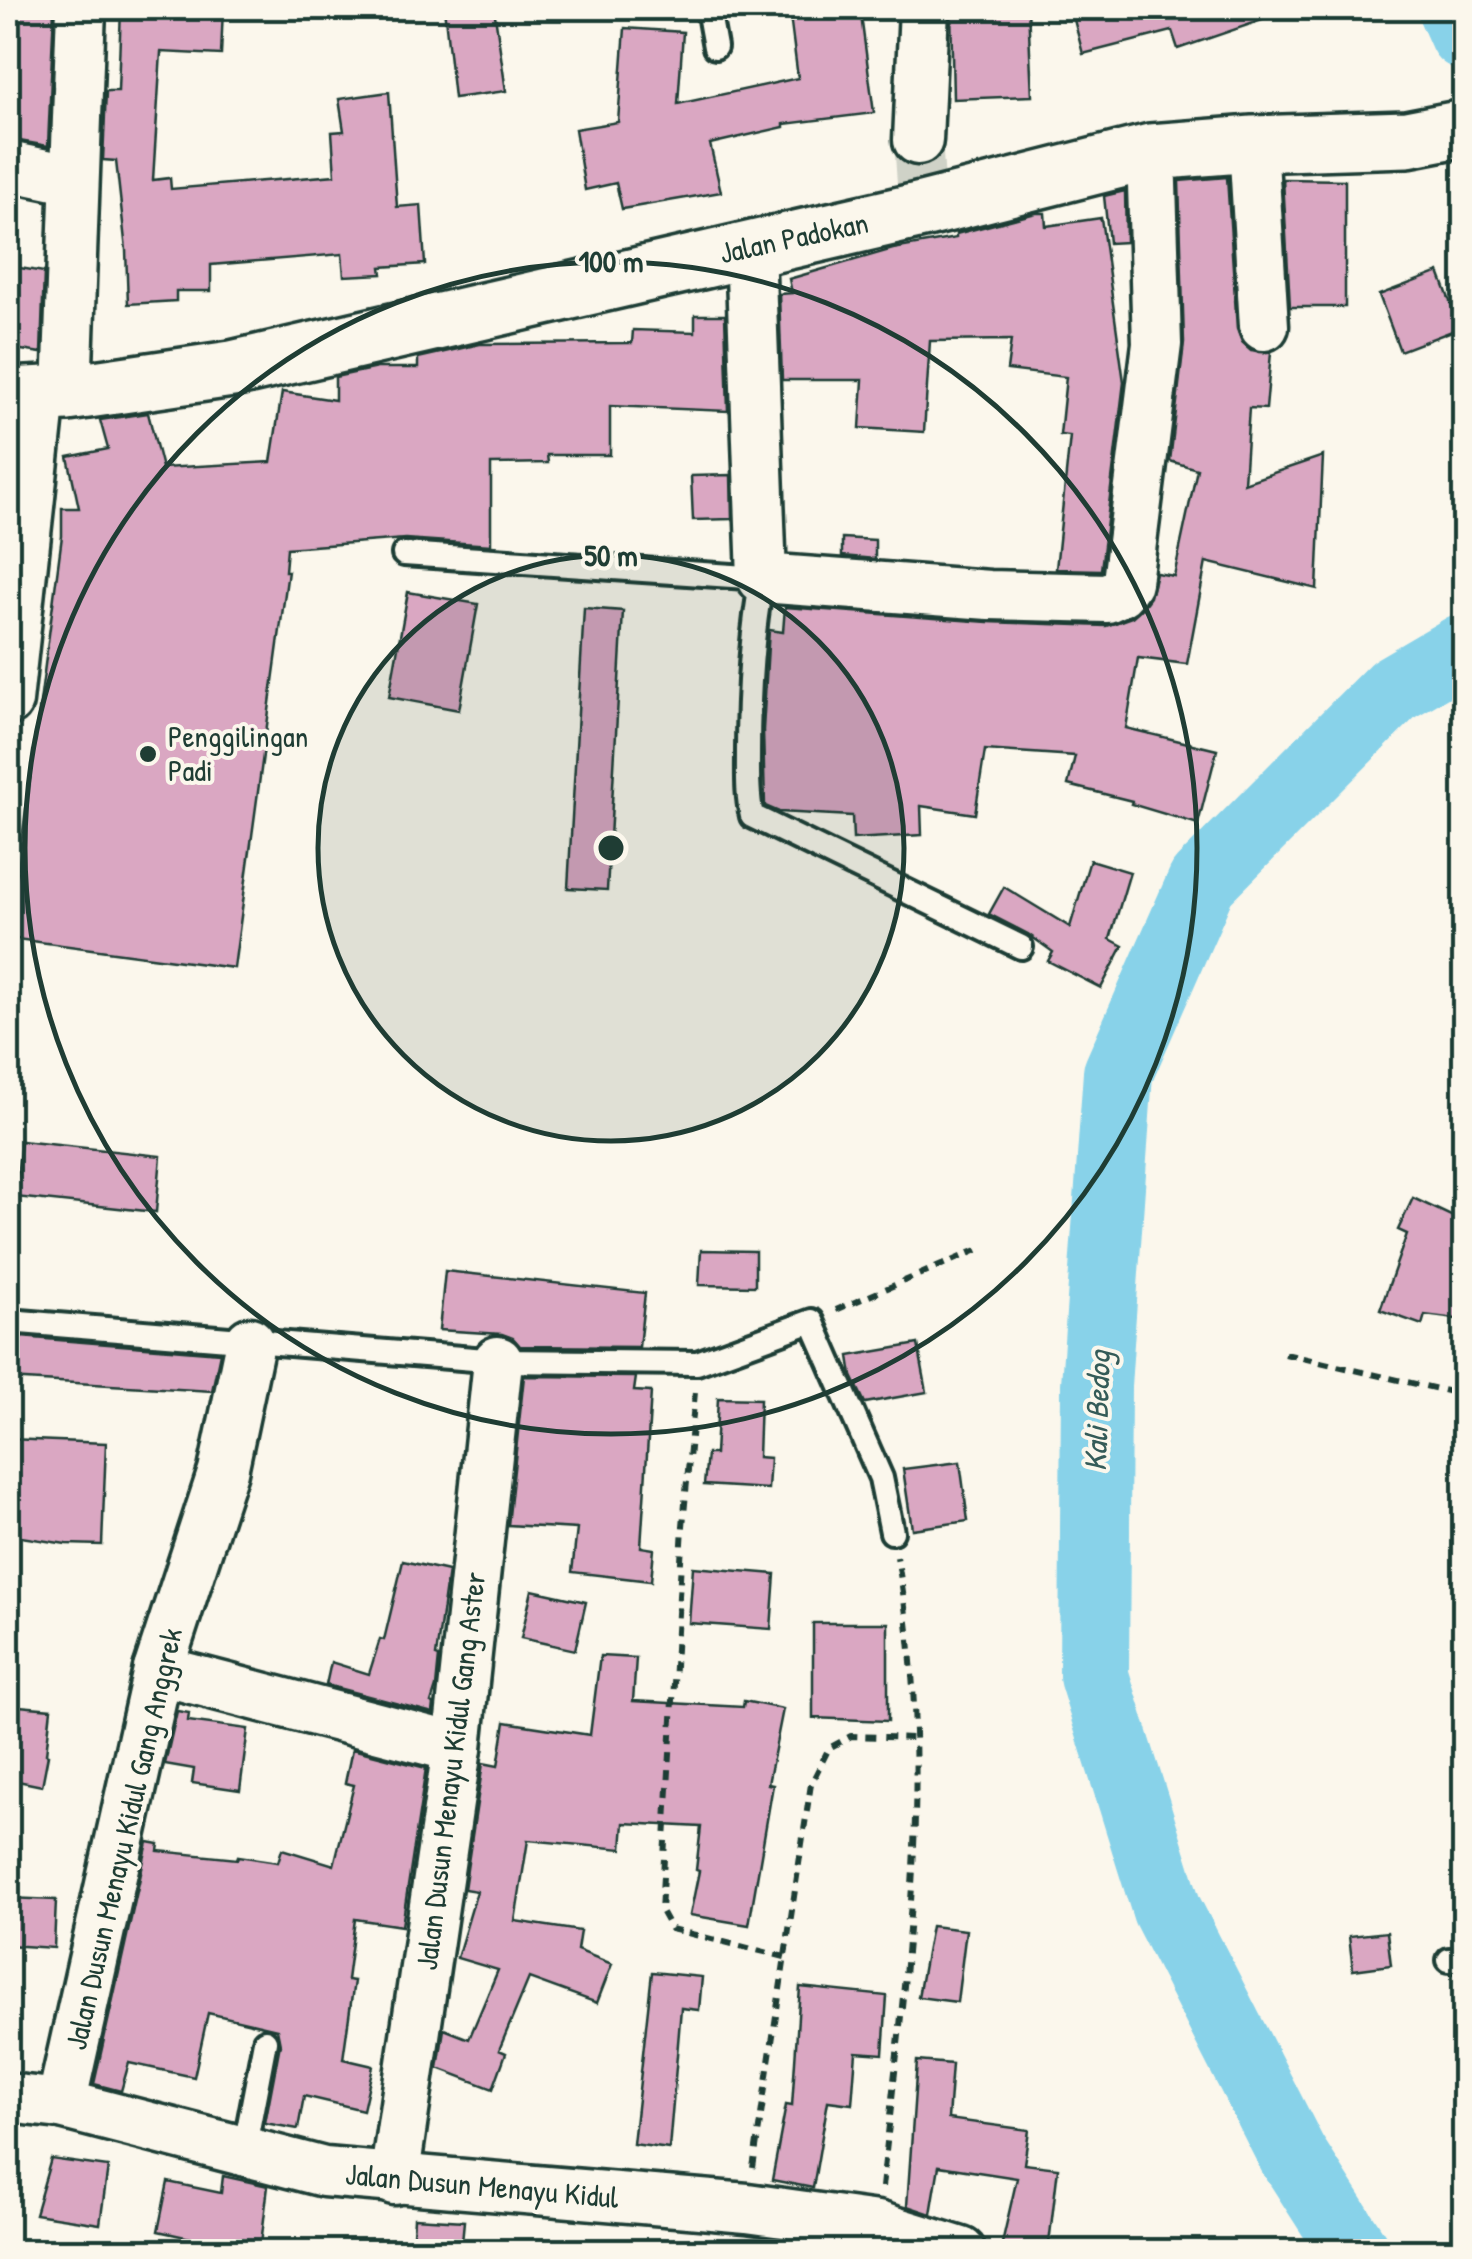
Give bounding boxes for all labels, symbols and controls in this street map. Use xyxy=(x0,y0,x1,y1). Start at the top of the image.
street label: Jalan Padokan xyxy=(716,202,872,272)
text: 100 m xyxy=(578,241,644,281)
text: 50 m xyxy=(584,535,638,575)
place label: Penggilingan Padi xyxy=(168,716,308,790)
marker: Penggilingan Padi xyxy=(137,743,159,765)
centre of rings xyxy=(593,830,629,866)
water label: Kali Bedog xyxy=(1073,1348,1120,1472)
street label: Jalan Dusun Menayu Kidul Gang Aster xyxy=(406,1569,494,1972)
street label: Jalan Dusun Menayu Kidul Gang Anggrek xyxy=(55,1624,191,2054)
street label: Jalan Dusun Menayu Kidul xyxy=(344,2153,620,2217)

